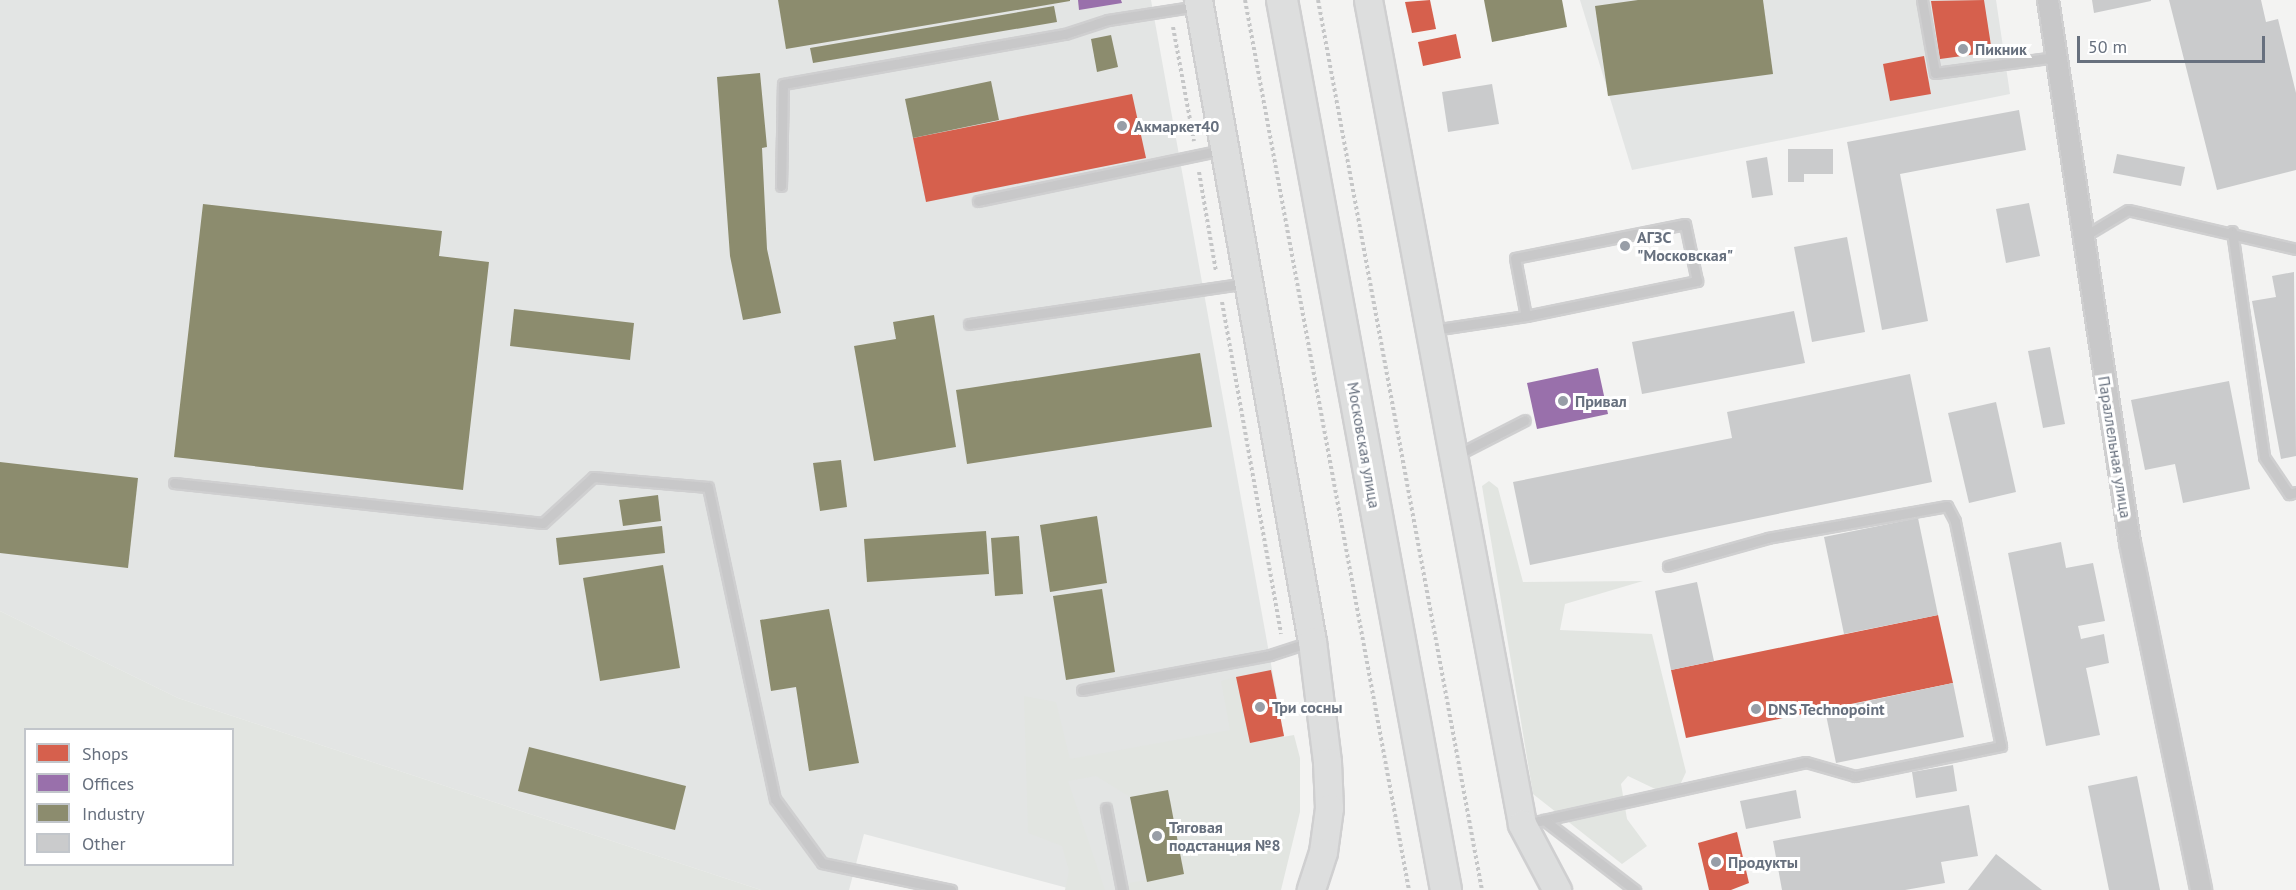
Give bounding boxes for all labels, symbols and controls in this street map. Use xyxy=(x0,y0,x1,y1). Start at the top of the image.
scale bar xyxy=(2080,24,2268,62)
text: 50 m xyxy=(2088,35,2127,58)
place label: Пикник xyxy=(1975,39,2027,59)
marker: Пикник xyxy=(1956,42,1970,56)
place label: Акмаркет40 xyxy=(1134,116,1219,136)
marker: Акмаркет40 xyxy=(1115,119,1129,133)
place label: АГЗС "Московская" xyxy=(1637,227,1733,265)
marker: АГЗС "Московская" xyxy=(1618,239,1632,253)
street label: Параллельная улица xyxy=(2094,375,2136,519)
street label: Московская улица xyxy=(1343,380,1385,510)
place label: Привал xyxy=(1575,391,1627,411)
marker: Привал xyxy=(1556,394,1570,408)
place label: Три сосны xyxy=(1272,697,1343,717)
place label: DNS Technopoint xyxy=(1768,699,1885,719)
marker: Три сосны xyxy=(1253,700,1267,714)
marker: DNS Technopoint xyxy=(1749,702,1763,716)
legend xyxy=(24,728,234,866)
text: Shops xyxy=(82,742,128,765)
text: Offices xyxy=(82,772,134,795)
text: Industry xyxy=(82,802,145,825)
place label: Тяговая подстанция №8 xyxy=(1169,817,1281,855)
marker: Тяговая подстанция №8 xyxy=(1150,829,1164,843)
text: Other xyxy=(82,832,126,855)
place label: Продукты xyxy=(1728,852,1798,872)
marker: Продукты xyxy=(1709,855,1723,869)

